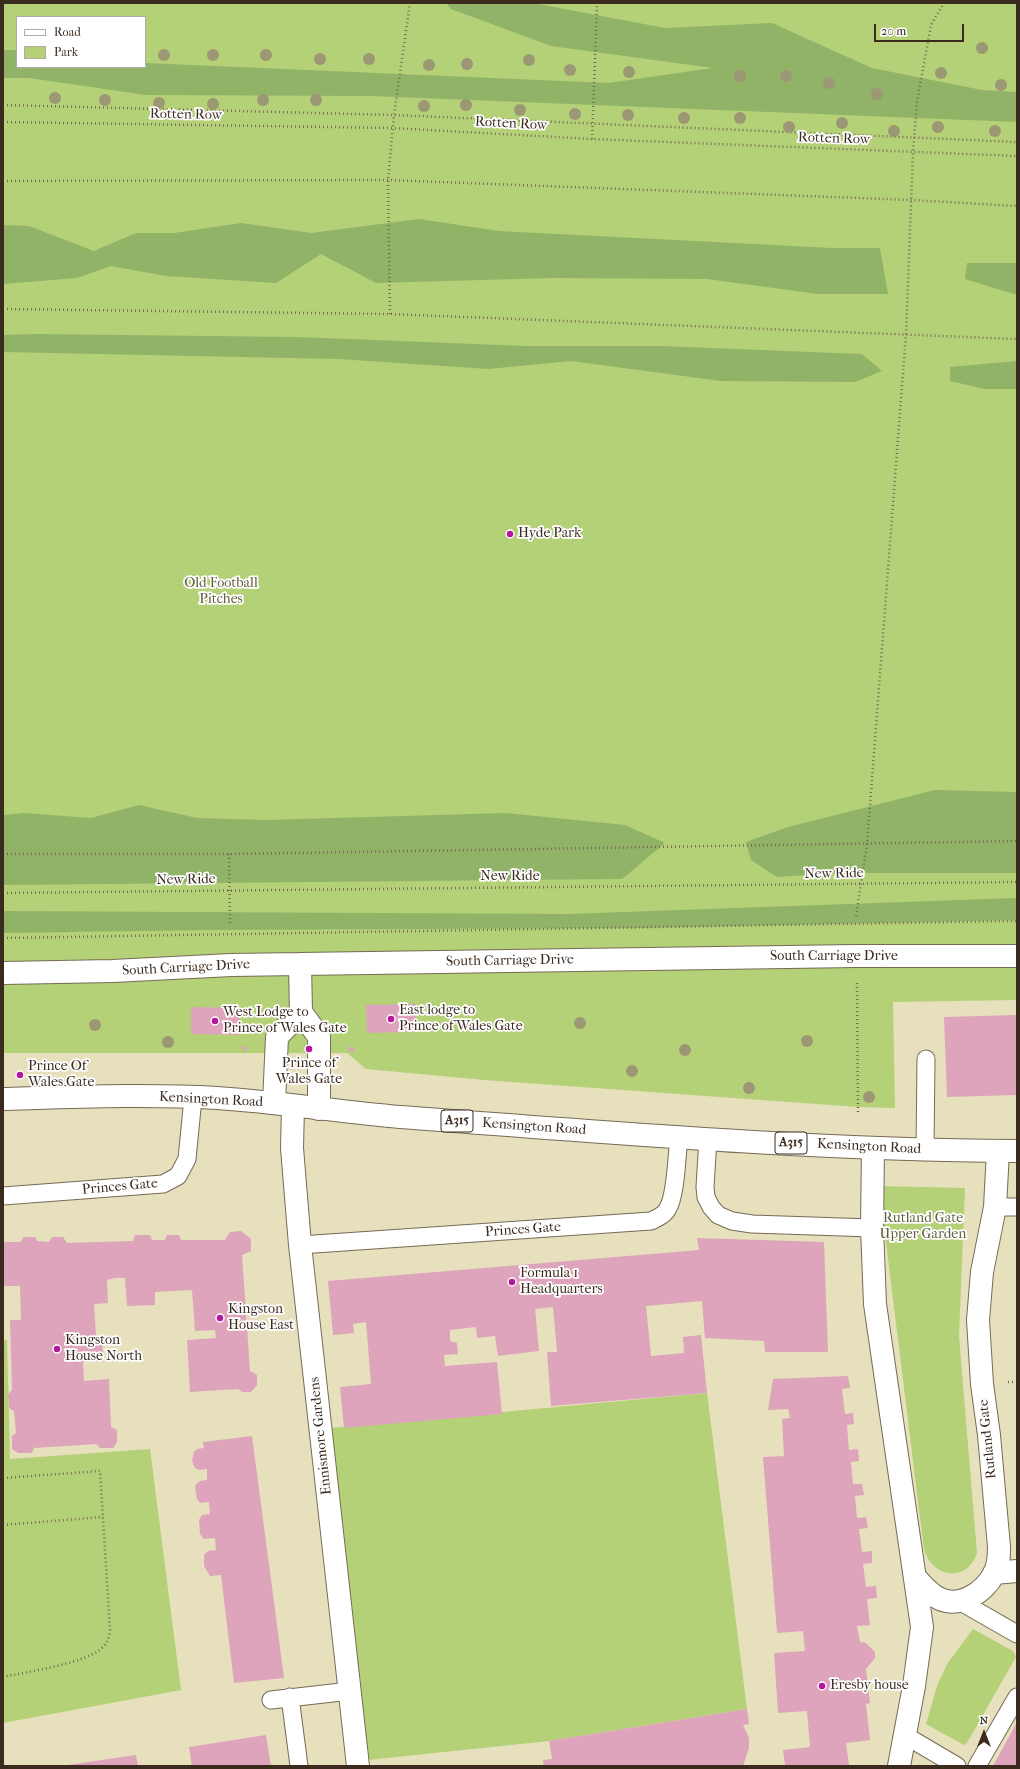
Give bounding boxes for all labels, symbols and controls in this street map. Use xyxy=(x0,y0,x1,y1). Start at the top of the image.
legend xyxy=(16,16,146,68)
scale bar xyxy=(876,16,966,42)
text: 20 m xyxy=(881,24,906,38)
text: Road xyxy=(54,25,81,39)
text: Park xyxy=(54,45,78,59)
street label: Rotten Row xyxy=(150,106,222,124)
street label: Rotten Row xyxy=(474,114,548,134)
street label: Rotten Row xyxy=(798,129,870,149)
place label: Hyde Park xyxy=(518,526,581,542)
marker: Hyde Park xyxy=(505,529,515,539)
park label: Old Football Pitches xyxy=(184,576,258,608)
street label: New Ride xyxy=(804,865,864,883)
street label: New Ride xyxy=(480,869,540,885)
street label: New Ride xyxy=(156,871,216,889)
street label: South Carriage Drive xyxy=(770,949,898,965)
street label: South Carriage Drive xyxy=(446,951,574,971)
street label: South Carriage Drive xyxy=(122,956,250,980)
place label: East lodge to Prince of Wales Gate xyxy=(399,1003,523,1036)
place label: West Lodge to Prince of Wales Gate xyxy=(223,1005,347,1038)
marker: East lodge to Prince of Wales Gate xyxy=(386,1014,396,1024)
marker: West Lodge to Prince of Wales Gate xyxy=(210,1016,220,1026)
marker: Prince of Wales Gate xyxy=(304,1044,314,1054)
place label: Prince of Wales Gate xyxy=(276,1056,342,1088)
place label: Prince Of Wales Gate xyxy=(28,1059,94,1092)
marker: Prince Of Wales Gate xyxy=(15,1070,25,1080)
street label: Kensington Road xyxy=(158,1089,264,1111)
road number: A315 xyxy=(441,1110,473,1132)
street label: Kensington Road xyxy=(481,1115,587,1139)
road number: A315 xyxy=(775,1132,807,1154)
street label: Kensington Road xyxy=(816,1136,922,1158)
street label: Princes Gate xyxy=(81,1175,159,1199)
park label: Rutland Gate Upper Garden xyxy=(880,1211,966,1244)
street label: Princes Gate xyxy=(484,1219,562,1241)
place label: Formula 1 Headquarters xyxy=(520,1266,603,1298)
marker: Formula 1 Headquarters xyxy=(507,1277,517,1287)
place label: Kingston House East xyxy=(228,1302,294,1334)
marker: Kingston House East xyxy=(215,1313,225,1323)
place label: Kingston House North xyxy=(65,1333,142,1366)
marker: Kingston House North xyxy=(52,1344,62,1354)
street label: Ennismore Gardens xyxy=(306,1376,336,1496)
street label: Rutland Gate xyxy=(975,1398,1001,1480)
place label: Eresby house xyxy=(830,1678,909,1694)
marker: Eresby house xyxy=(817,1681,827,1691)
north arrow xyxy=(964,1713,1004,1753)
text: N xyxy=(980,1714,988,1727)

